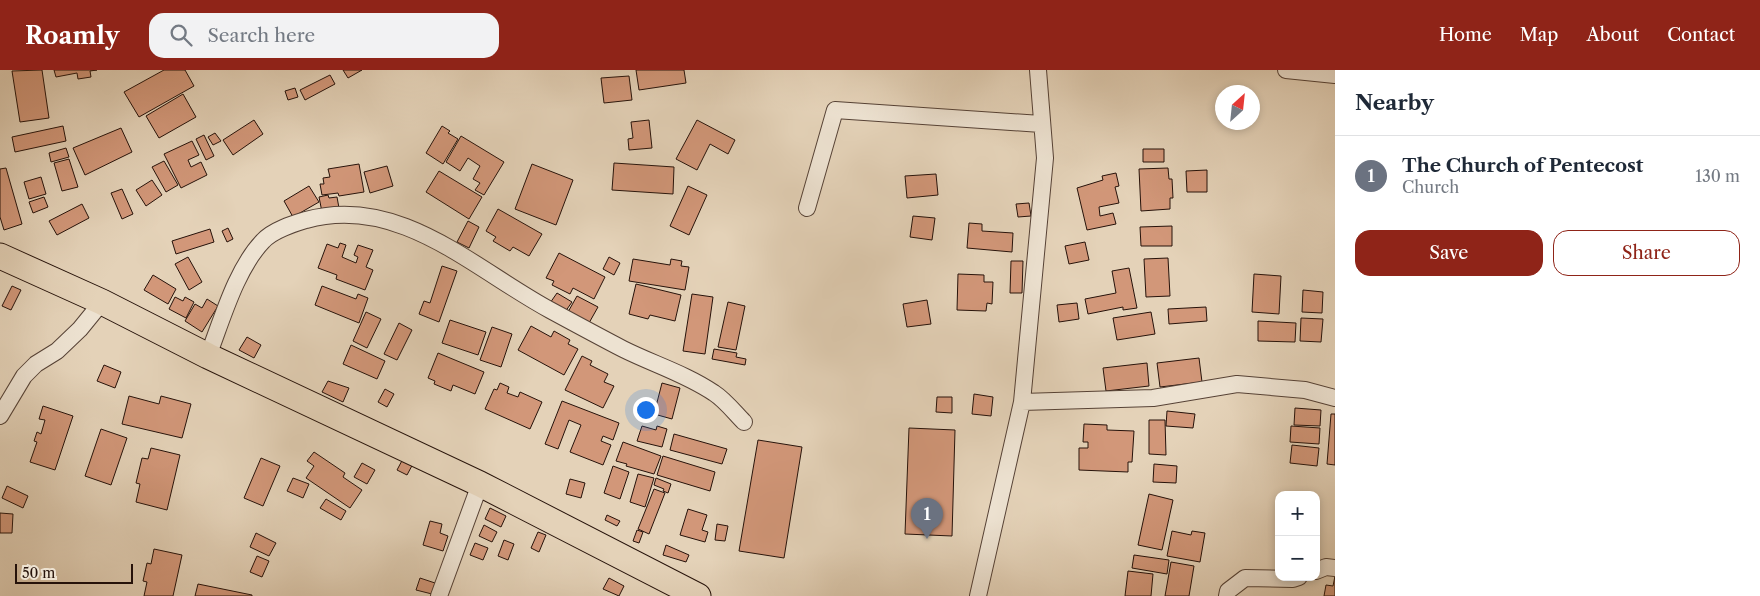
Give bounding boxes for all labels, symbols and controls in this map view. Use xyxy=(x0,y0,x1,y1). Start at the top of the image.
search box xyxy=(149,13,499,58)
text: Roamly xyxy=(25,21,119,50)
icon: search xyxy=(167,21,195,49)
text: Search here xyxy=(207,24,315,47)
text: Home xyxy=(1439,24,1492,46)
text: Map xyxy=(1520,24,1558,46)
text: About xyxy=(1586,24,1639,46)
text: Contact xyxy=(1667,24,1735,46)
north arrow xyxy=(1215,85,1260,130)
text: Nearby xyxy=(1355,90,1434,115)
text: The Church of Pentecost xyxy=(1402,154,1643,177)
text: 1 xyxy=(1367,166,1375,186)
text: 130 m xyxy=(1695,166,1740,186)
text: Church xyxy=(1402,177,1459,197)
button: Save xyxy=(1355,230,1543,276)
button: Share xyxy=(1553,230,1740,276)
your location xyxy=(633,397,659,423)
map controls xyxy=(1275,491,1320,581)
button: + xyxy=(1275,491,1320,536)
pin: 1 xyxy=(911,498,943,539)
button: − xyxy=(1275,536,1320,581)
scale bar xyxy=(15,561,132,584)
text: 50 m xyxy=(22,564,55,582)

